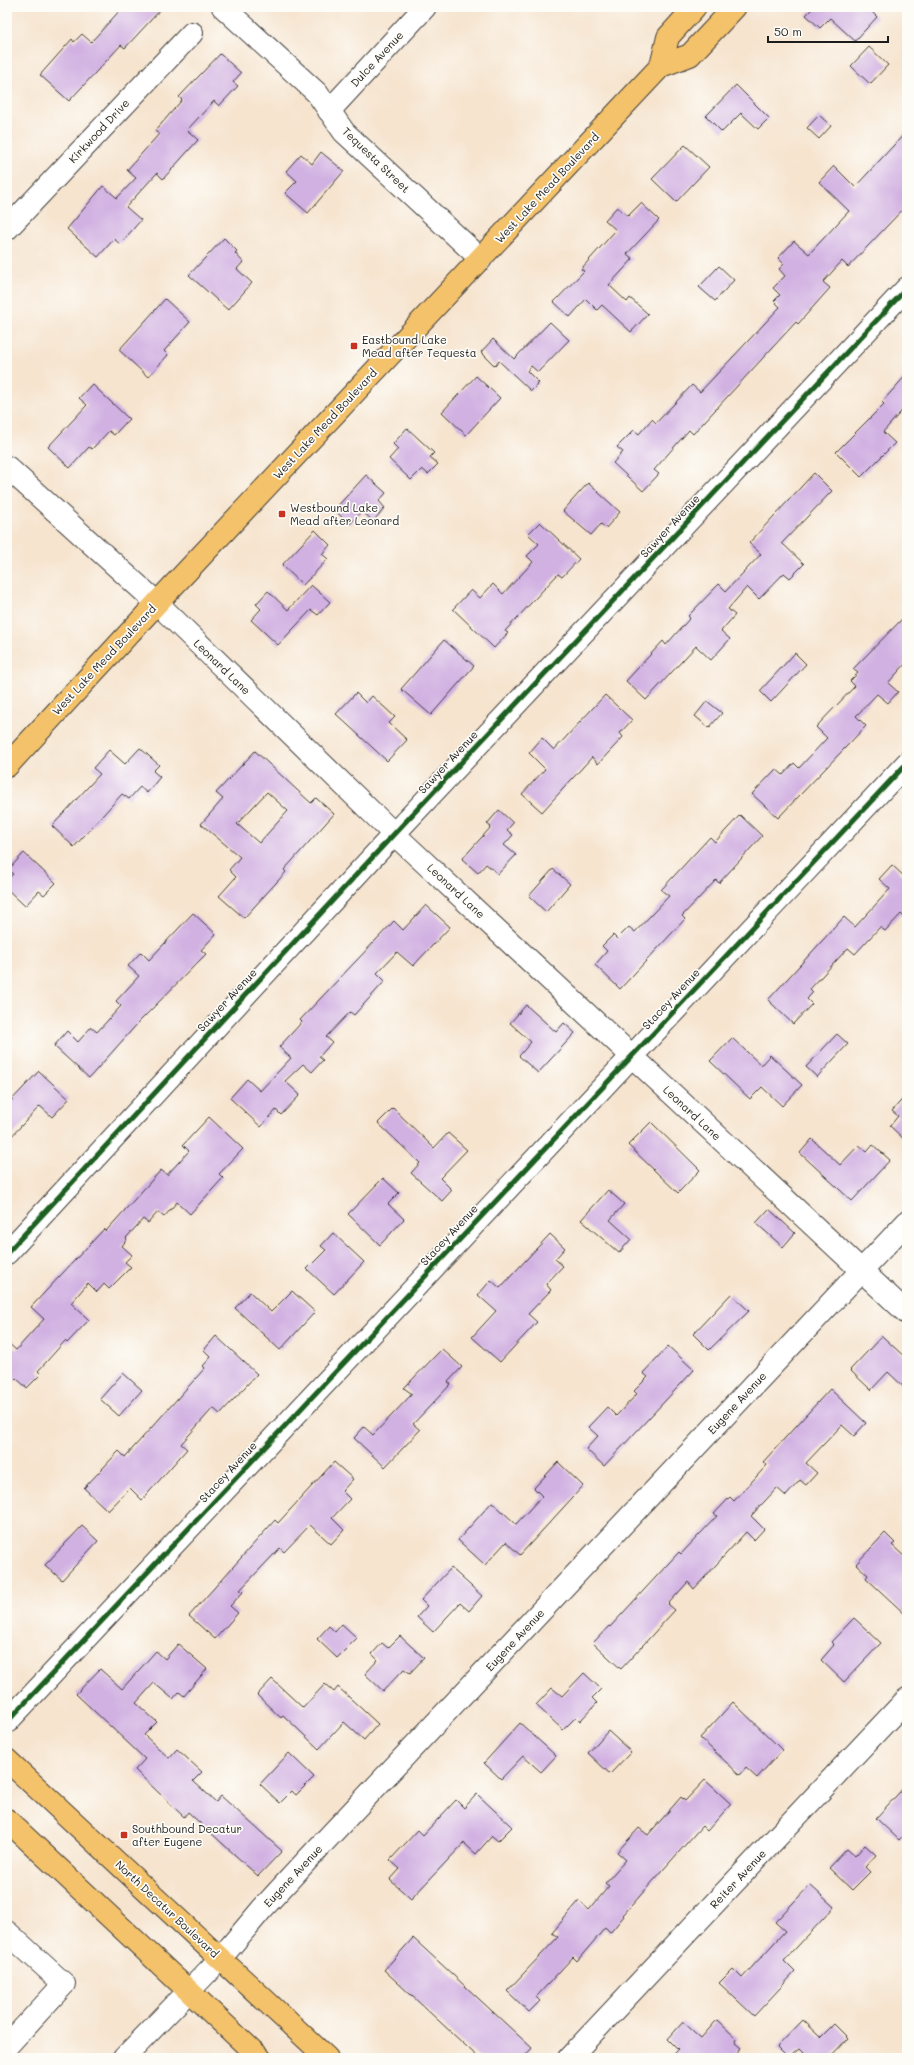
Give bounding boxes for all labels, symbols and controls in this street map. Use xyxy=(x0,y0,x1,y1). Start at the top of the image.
scale bar xyxy=(768,18,888,44)
text: 50 m xyxy=(774,23,802,39)
street label: Dulce Avenue xyxy=(347,27,407,90)
street label: Kirkwood Drive xyxy=(65,95,132,166)
street label: Tequesta Street xyxy=(339,124,413,196)
street label: West Lake Mead Boulevard xyxy=(491,129,602,246)
place label: Eastbound Lake Mead after Tequesta xyxy=(362,332,477,360)
marker: Eastbound Lake Mead after Tequesta xyxy=(349,341,359,351)
street label: West Lake Mead Boulevard xyxy=(269,365,380,482)
street label: Sawyer Avenue xyxy=(636,491,703,560)
place label: Westbound Lake Mead after Leonard xyxy=(290,500,399,528)
marker: Westbound Lake Mead after Leonard xyxy=(277,509,287,519)
street label: West Lake Mead Boulevard xyxy=(48,601,159,718)
street label: Leonard Lane xyxy=(191,636,254,698)
street label: Sawyer Avenue xyxy=(414,727,481,796)
street label: Leonard Lane xyxy=(424,860,489,921)
street label: Sawyer Avenue xyxy=(193,965,260,1034)
street label: Stacey Avenue xyxy=(638,965,703,1032)
street label: Leonard Lane xyxy=(660,1082,725,1143)
street label: Stacey Avenue xyxy=(416,1201,481,1268)
street label: Eugene Avenue xyxy=(704,1368,770,1437)
street label: Stacey Avenue xyxy=(195,1438,260,1505)
street label: Eugene Avenue xyxy=(482,1605,548,1674)
place label: Southbound Decatur after Eugene xyxy=(132,1821,242,1849)
marker: Southbound Decatur after Eugene xyxy=(119,1830,129,1840)
street label: Eugene Avenue xyxy=(260,1841,326,1910)
street label: Reiter Avenue xyxy=(706,1846,769,1912)
street label: North Decatur Boulevard xyxy=(112,1857,222,1961)

